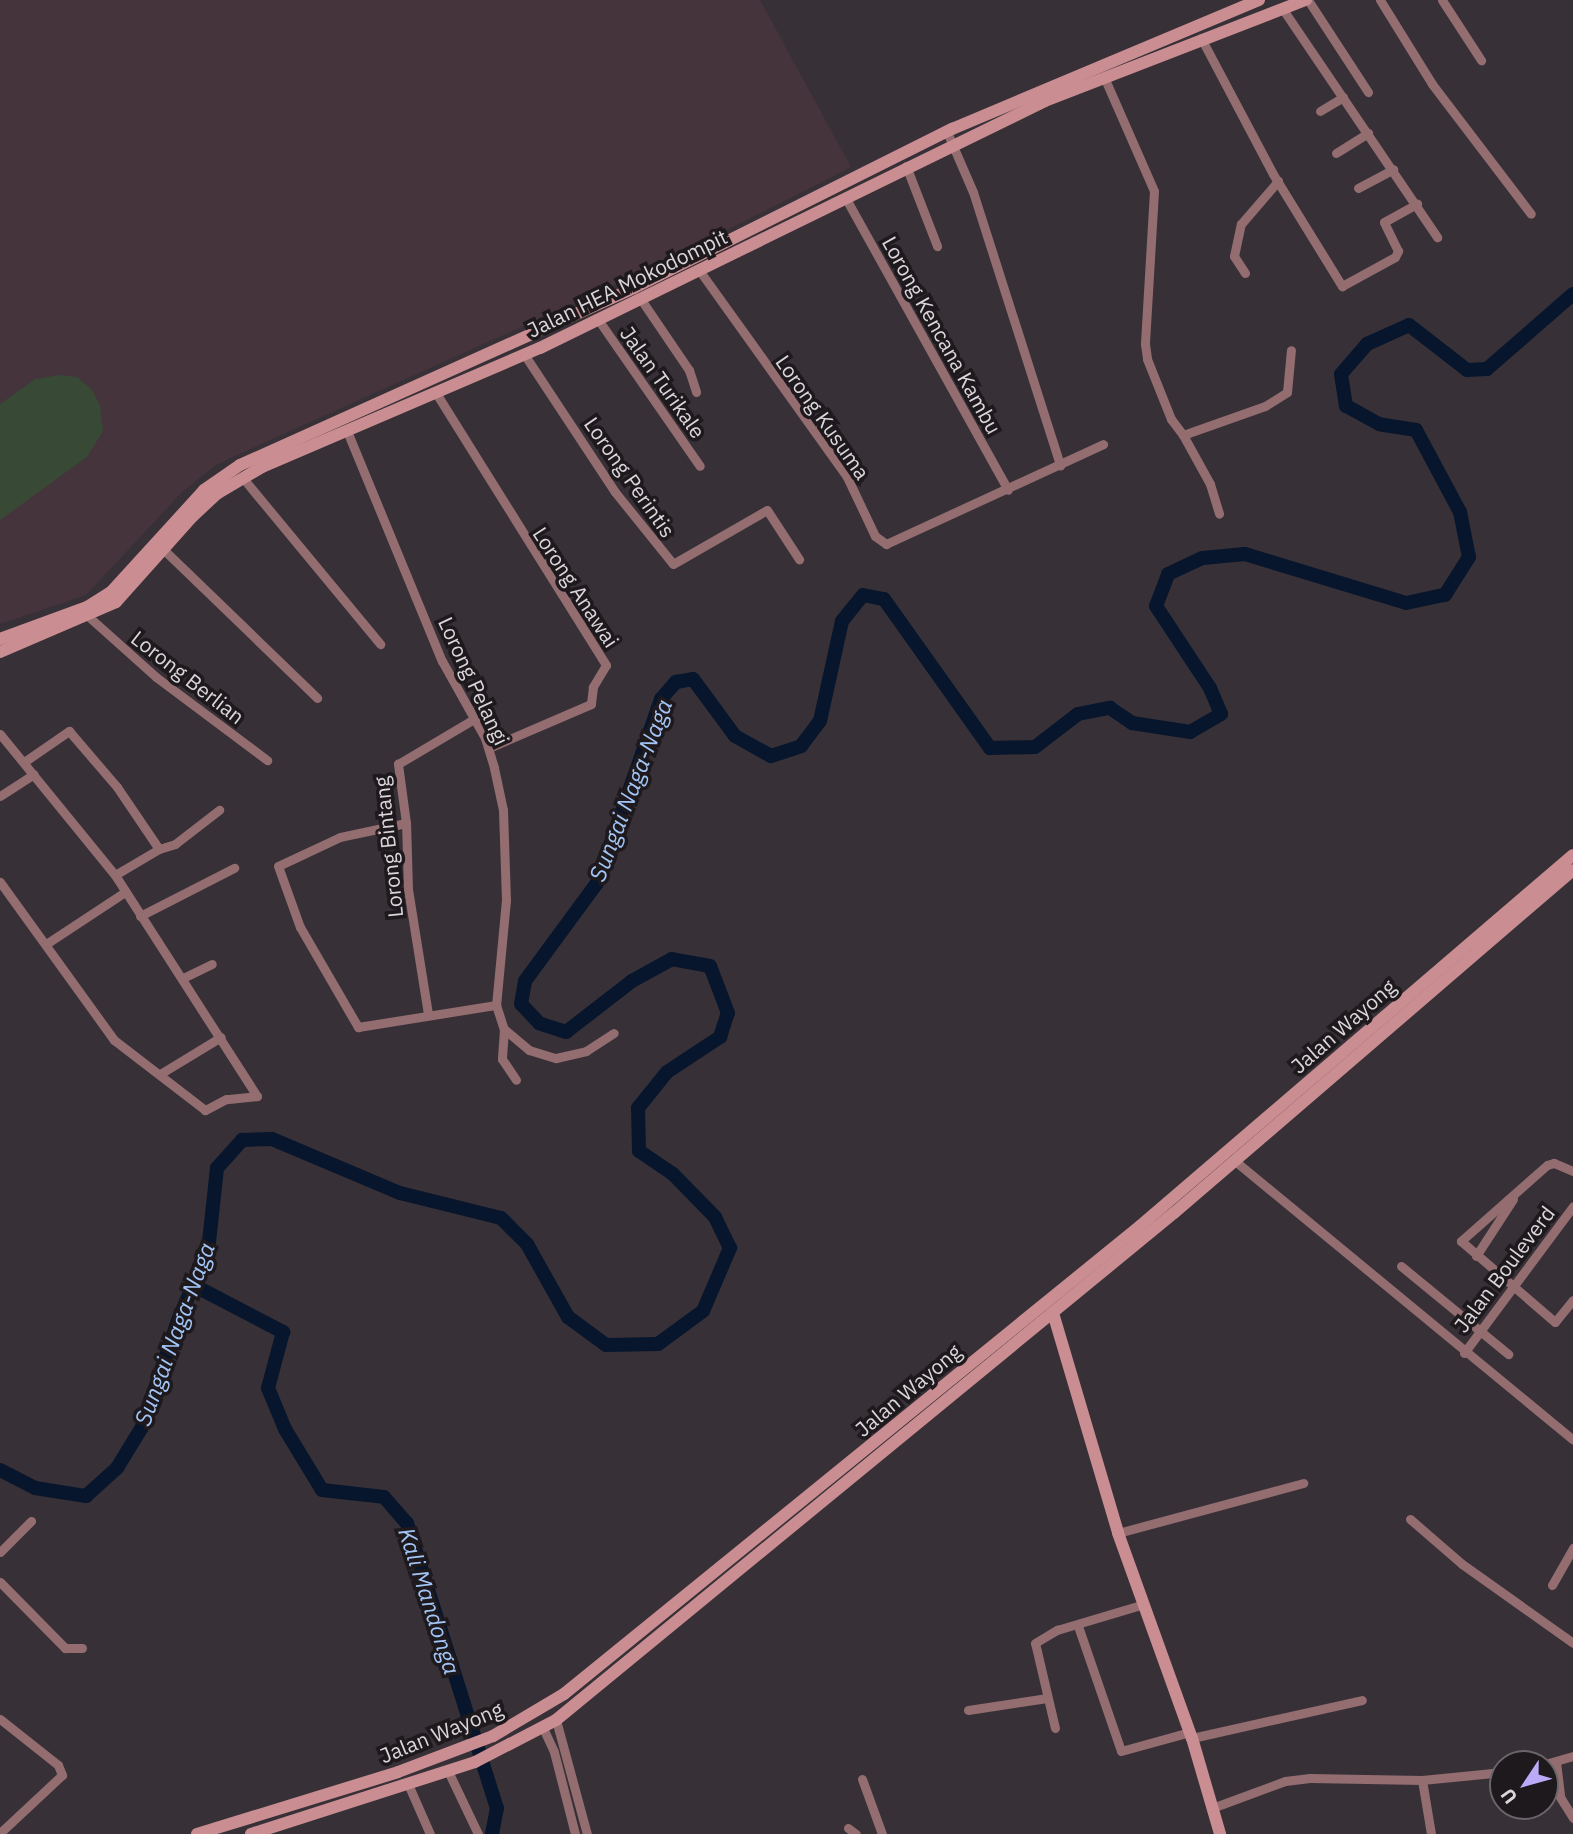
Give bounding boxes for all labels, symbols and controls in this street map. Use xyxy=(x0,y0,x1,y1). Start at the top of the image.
street label: Jalan HEA Mokodompit xyxy=(523,224,731,342)
street label: Lorong Kencana Kambu xyxy=(877,232,1007,438)
street label: Jalan Turikale xyxy=(615,321,711,443)
street label: Lorong Kusuma xyxy=(771,350,875,484)
street label: Lorong Perintis xyxy=(579,412,681,542)
street label: Lorong Anawai xyxy=(528,522,624,652)
street label: Lorong Pelangi xyxy=(433,613,515,749)
street label: Lorong Berlian xyxy=(126,625,250,729)
water label: Sungai Naga-Naga xyxy=(583,695,677,885)
street label: Lorong Bintang xyxy=(368,775,408,919)
street label: Jalan Wayong xyxy=(1285,974,1401,1078)
street label: Jalan Bouleverd xyxy=(1448,1201,1560,1337)
water label: Sungai Naga-Naga xyxy=(128,1239,220,1429)
street label: Jalan Wayong xyxy=(850,1338,966,1442)
water label: Kali Mandonga xyxy=(393,1524,467,1678)
street label: Jalan Wayong xyxy=(376,1696,506,1768)
north arrow xyxy=(1489,1750,1559,1820)
text: U xyxy=(1495,1784,1522,1809)

